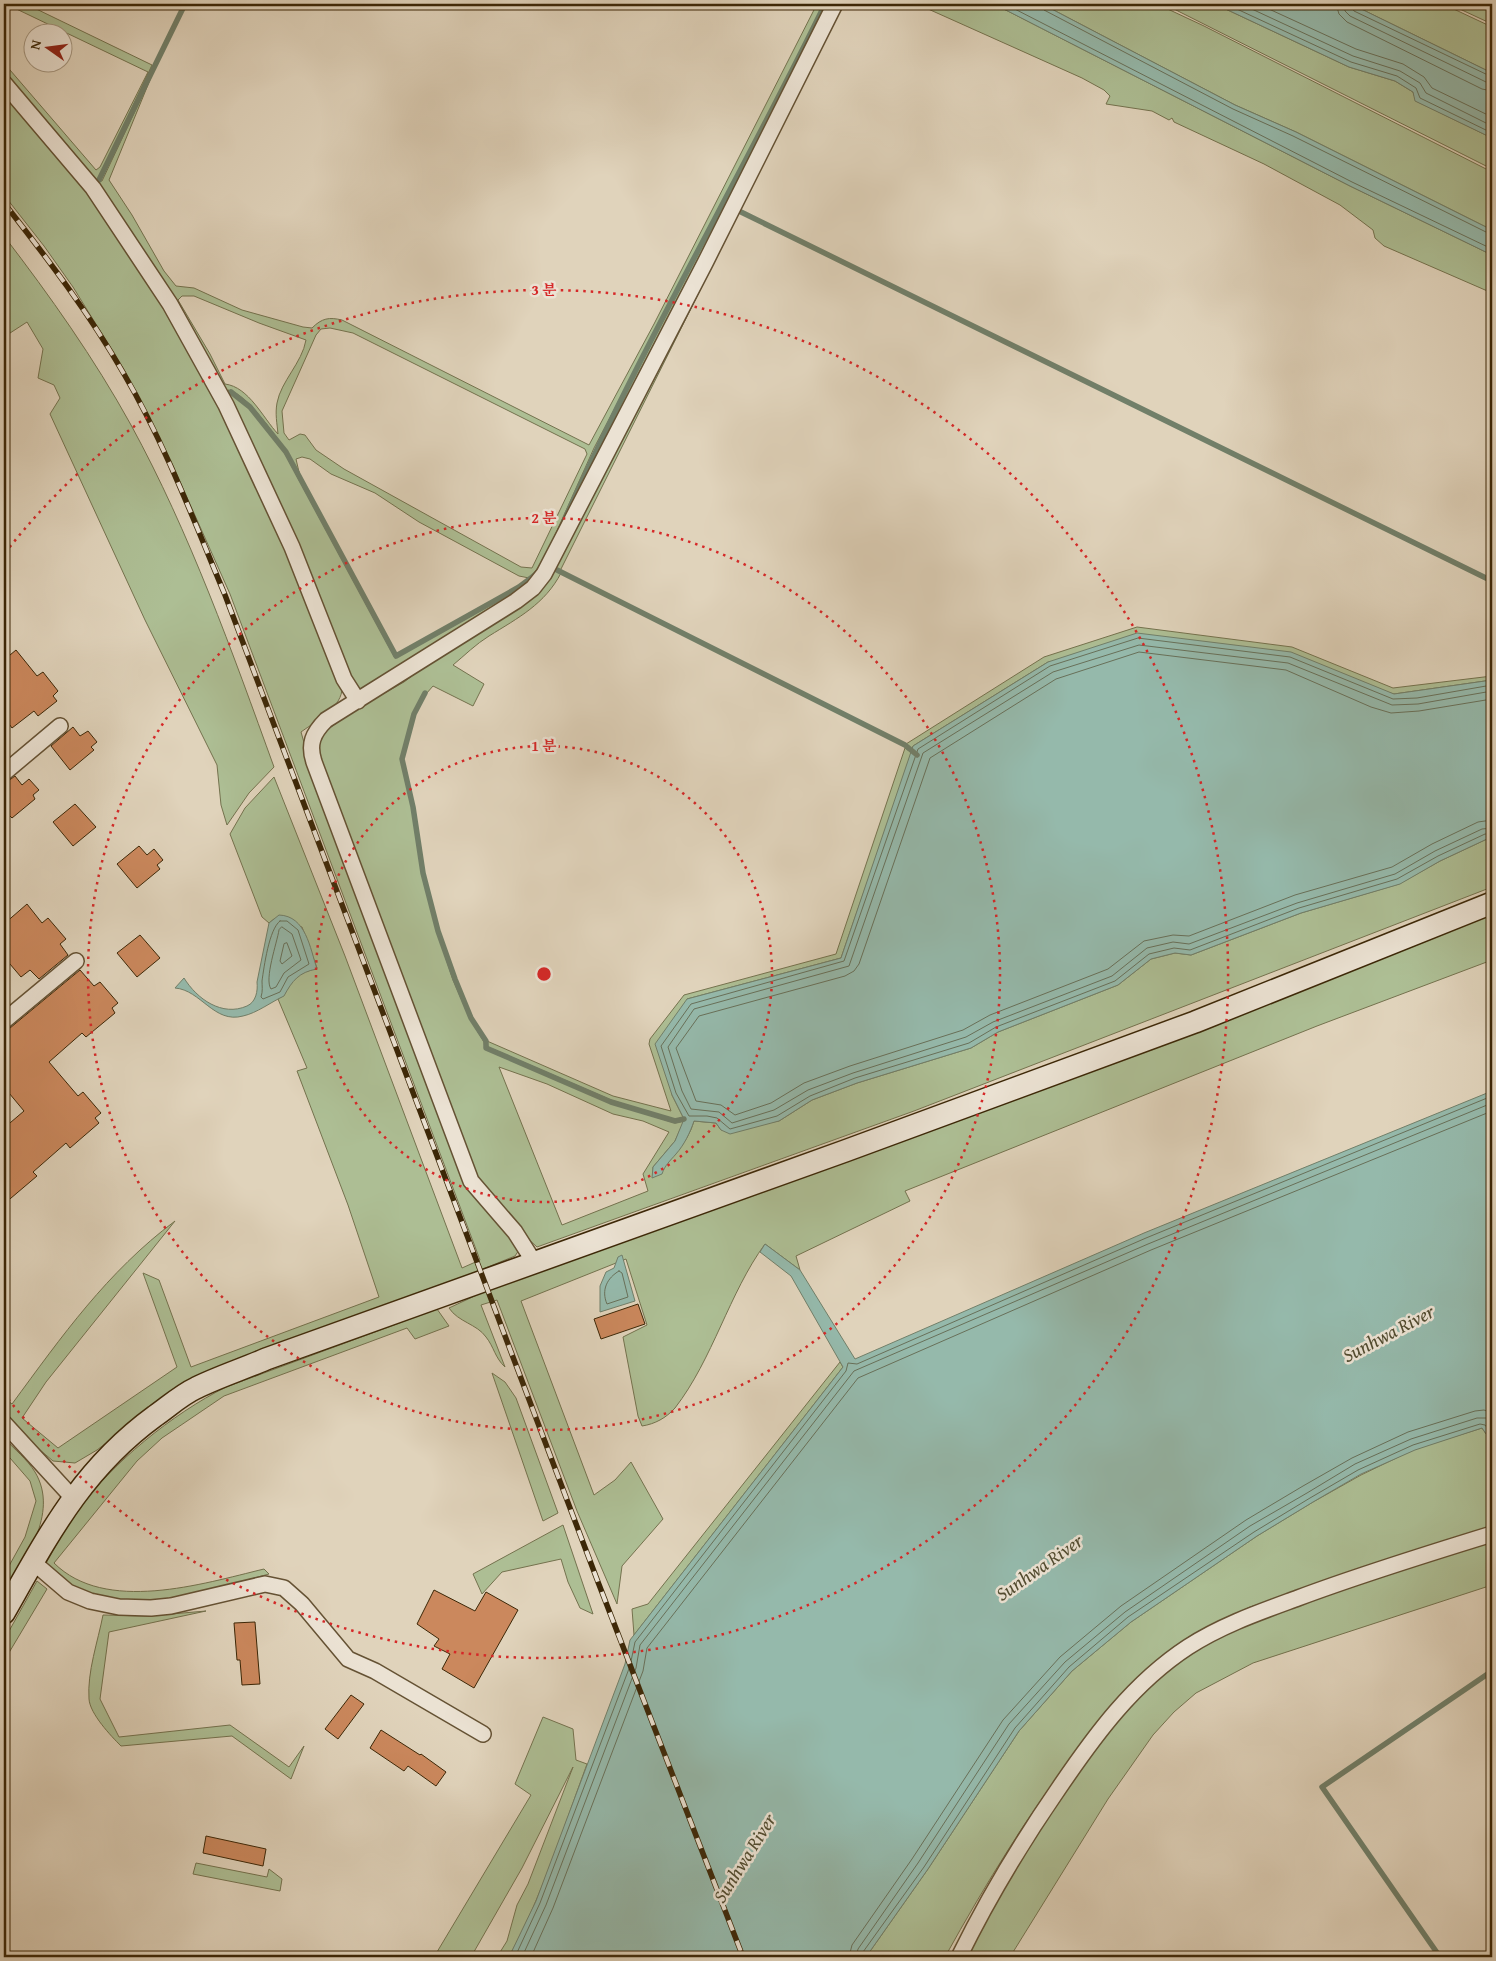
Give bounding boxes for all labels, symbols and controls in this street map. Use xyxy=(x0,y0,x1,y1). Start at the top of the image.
north arrow xyxy=(22,22,72,72)
text: N xyxy=(25,37,46,52)
text: 3 분 xyxy=(531,279,557,300)
text: 2 분 xyxy=(531,507,557,528)
text: 1 분 xyxy=(531,735,557,756)
centre of rings xyxy=(535,965,553,983)
water label: Sunhwa River xyxy=(1337,1297,1440,1369)
water label: Sunhwa River xyxy=(990,1526,1089,1607)
water label: Sunhwa River xyxy=(705,1807,783,1908)

